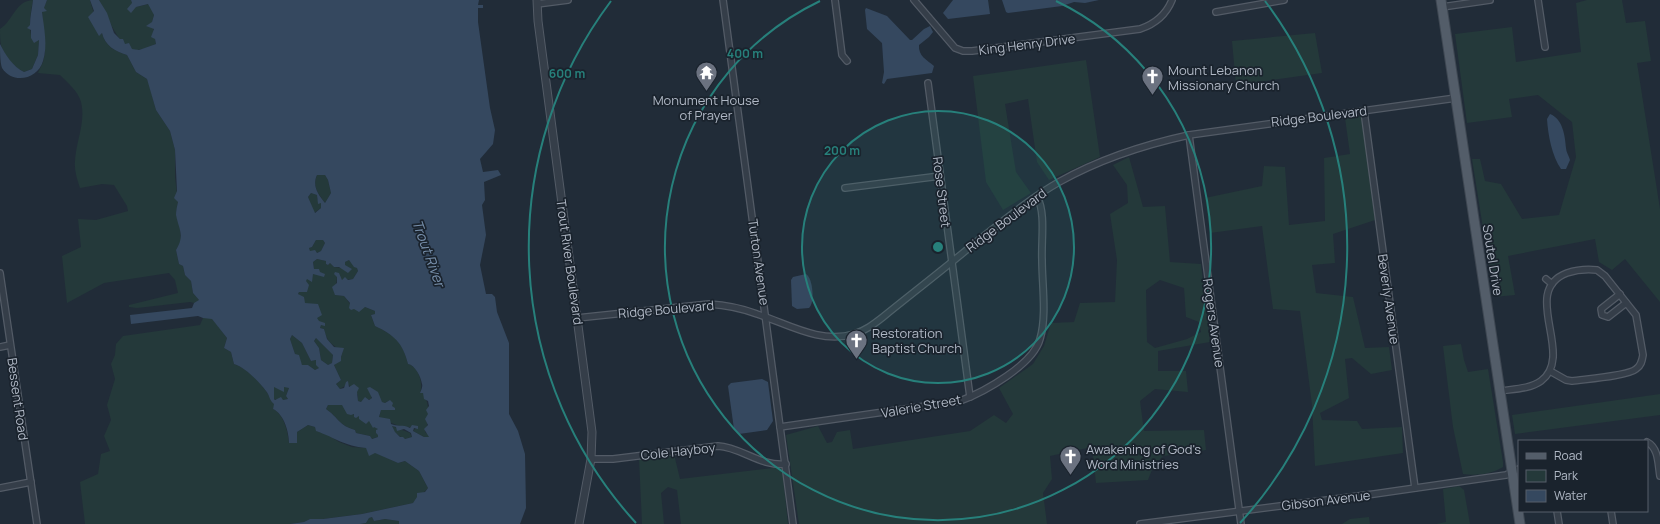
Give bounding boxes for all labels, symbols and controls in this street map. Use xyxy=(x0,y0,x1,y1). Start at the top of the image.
street label: King Henry Drive xyxy=(978,29,1077,59)
text: 400 m xyxy=(727,45,763,62)
temple icon: Monument House of Prayer xyxy=(693,59,719,92)
place label: Mount Lebanon Missionary Church xyxy=(1168,61,1280,94)
church icon: Mount Lebanon Missionary Church xyxy=(1139,64,1165,97)
text: 600 m xyxy=(549,65,585,82)
place label: Monument House of Prayer xyxy=(653,91,760,124)
street label: Ridge Boulevard xyxy=(1270,101,1368,131)
text: 200 m xyxy=(824,142,860,159)
street label: Rose Street xyxy=(929,156,955,228)
street label: Ridge Boulevard xyxy=(962,184,1050,256)
street label: Trout River Boulevard xyxy=(552,198,588,326)
water label: Trout River xyxy=(408,217,451,291)
street label: Turton Avenue xyxy=(744,218,774,307)
street label: Soutel Drive xyxy=(1478,223,1508,297)
centre of rings xyxy=(931,240,945,254)
street label: Beverly Avenue xyxy=(1374,253,1404,346)
street label: Rogers Avenue xyxy=(1199,277,1229,369)
street label: Ridge Boulevard xyxy=(617,296,715,322)
place label: Restoration Baptist Church xyxy=(872,324,962,357)
church icon: Restoration Baptist Church xyxy=(843,327,869,360)
street label: Bessent Road xyxy=(3,357,33,441)
street label: Valerie Street xyxy=(879,390,963,422)
street label: Cole Hayboy xyxy=(640,438,716,464)
place label: Awakening of God's Word Ministries xyxy=(1086,440,1201,473)
legend xyxy=(1518,440,1648,512)
church icon: Awakening of God's Word Ministries xyxy=(1057,443,1083,476)
text: Road xyxy=(1554,447,1582,464)
text: Park xyxy=(1554,467,1579,484)
street label: Gibson Avenue xyxy=(1281,486,1372,514)
text: Water xyxy=(1554,487,1588,504)

